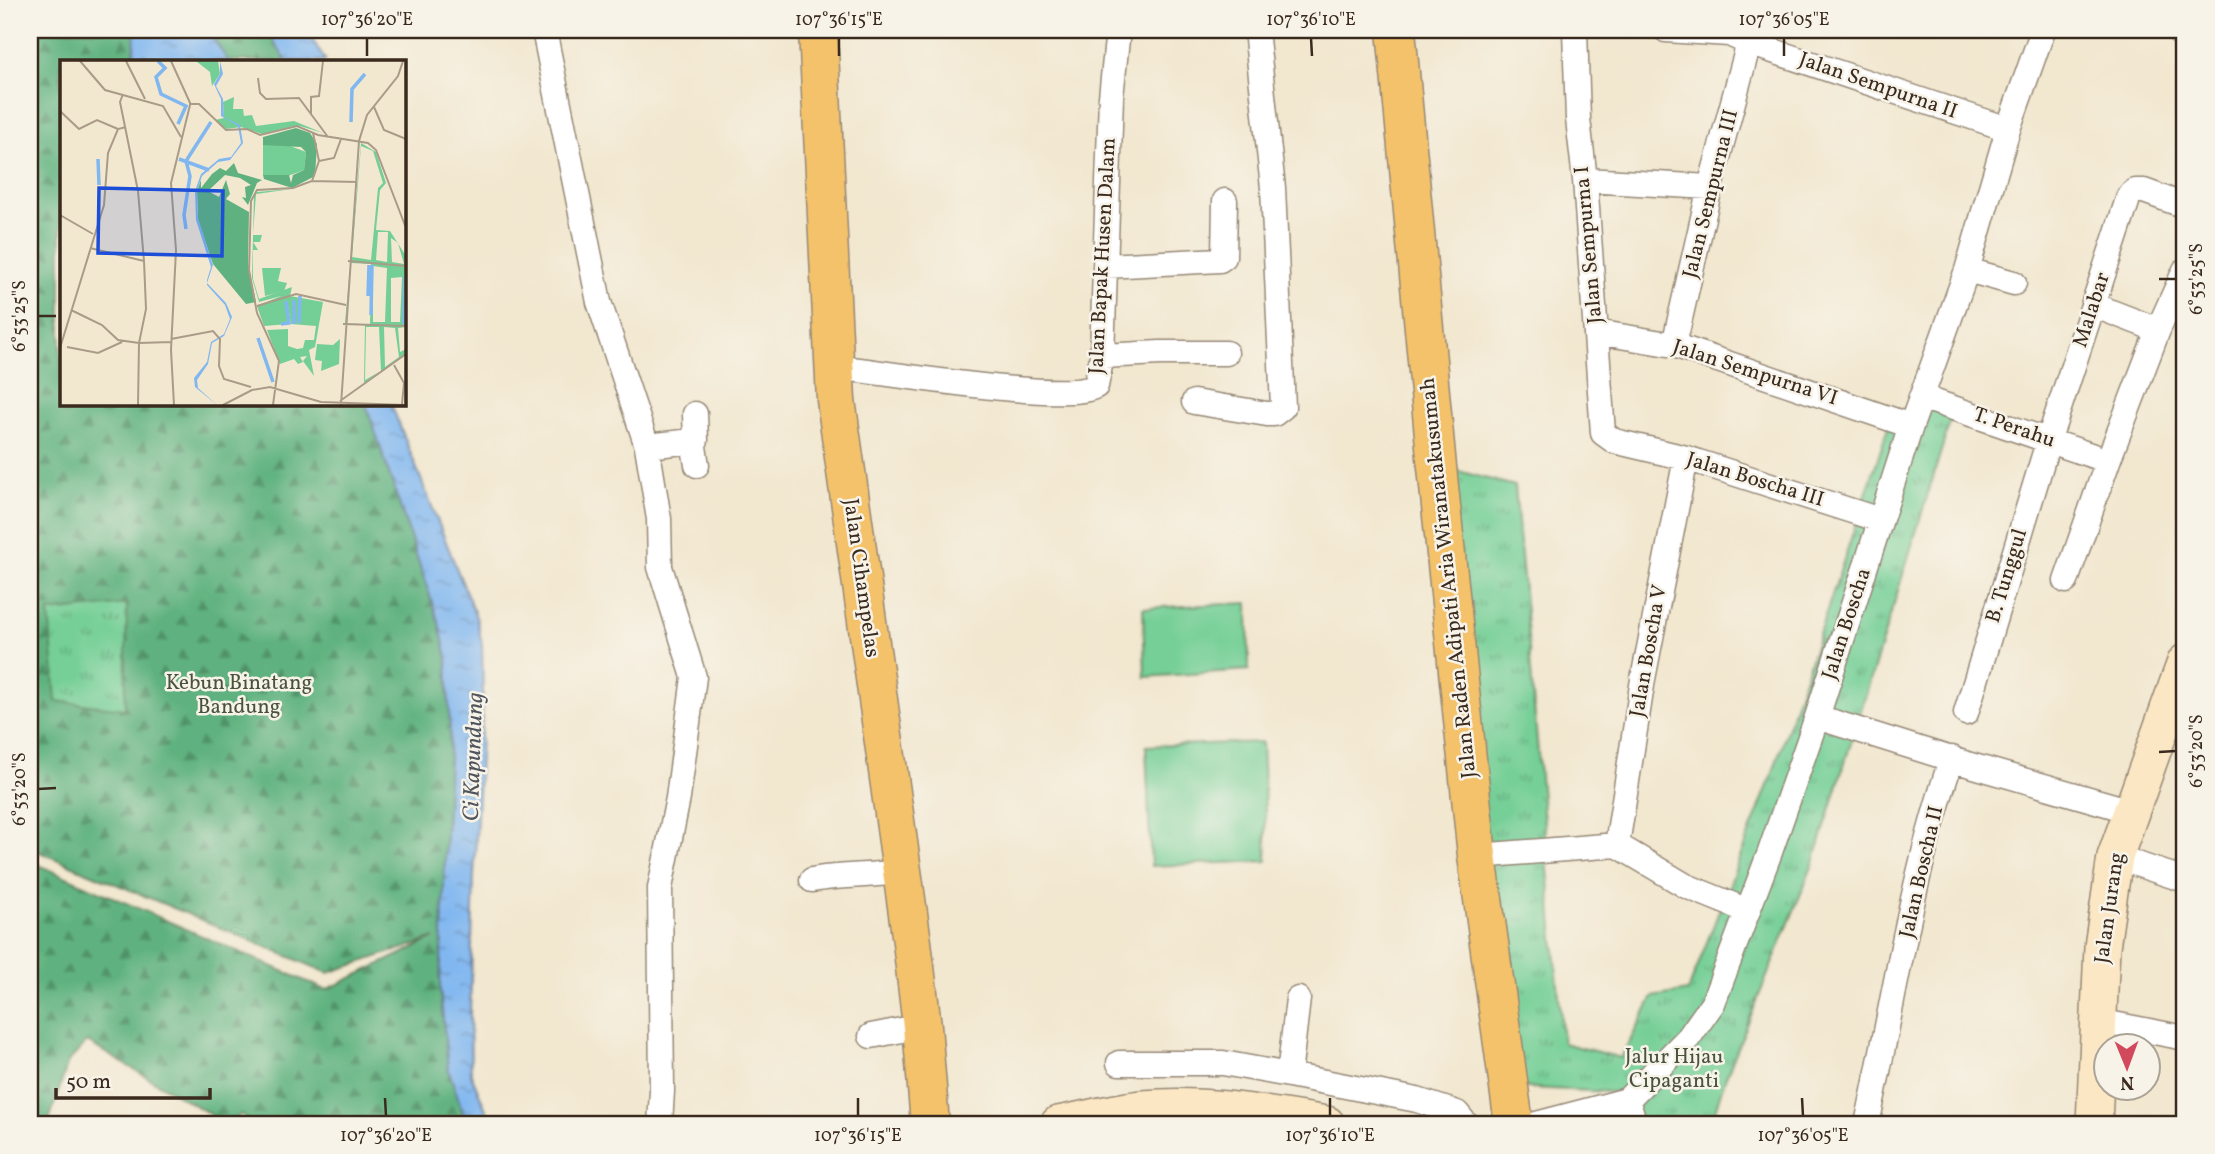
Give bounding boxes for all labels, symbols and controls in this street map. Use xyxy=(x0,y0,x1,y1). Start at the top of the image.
text: 107°36'20"E xyxy=(321,8,413,33)
text: 107°36'15"E xyxy=(795,8,883,33)
text: 107°36'10"E xyxy=(1266,8,1356,33)
text: 107°36'05"E xyxy=(1738,8,1830,33)
street label: Jalan Sempurna II xyxy=(1795,45,1961,127)
inset map xyxy=(60,60,406,406)
street label: Jalan Sempurna III xyxy=(1676,106,1746,282)
street label: Jalan Bapak Husen Dalam xyxy=(1082,137,1124,375)
street label: Jalan Sempurna I xyxy=(1568,165,1610,325)
text: 6°53'25"S xyxy=(2185,243,2210,315)
street label: Malabar xyxy=(2066,268,2118,351)
text: 6°53'25"S xyxy=(8,280,33,352)
street label: Jalan Sempurna VI xyxy=(1669,333,1841,413)
street label: Jalan Raden Adipati Aria Wiranatakusumah xyxy=(1414,376,1484,780)
street label: T. Perahu xyxy=(1969,400,2059,456)
street label: Jalan Boscha III xyxy=(1683,445,1827,515)
street label: Jalan Cihampelas xyxy=(835,497,887,659)
street label: B. Tunggul xyxy=(1979,525,2035,627)
street label: Jalan Boscha xyxy=(1815,564,1879,684)
street label: Jalan Boscha V xyxy=(1623,583,1675,719)
park label: Kebun Binatang Bandung xyxy=(166,669,312,722)
water label: Ci Kapundung xyxy=(456,692,492,822)
text: 6°53'20"S xyxy=(2185,714,2210,788)
text: 6°53'20"S xyxy=(8,752,33,826)
street label: Jalan Boscha II xyxy=(1893,803,1951,941)
street label: Jalan Jurang xyxy=(2088,850,2132,966)
north arrow xyxy=(2092,1032,2162,1102)
park label: Jalur Hijau Cipaganti xyxy=(1625,1043,1723,1096)
scale bar xyxy=(56,1056,210,1100)
text: 50 m xyxy=(66,1068,111,1097)
text: N xyxy=(2120,1069,2134,1095)
text: 107°36'20"E xyxy=(340,1124,432,1149)
text: 107°36'15"E xyxy=(814,1124,902,1149)
text: 107°36'10"E xyxy=(1285,1124,1375,1149)
text: 107°36'05"E xyxy=(1757,1124,1849,1149)

